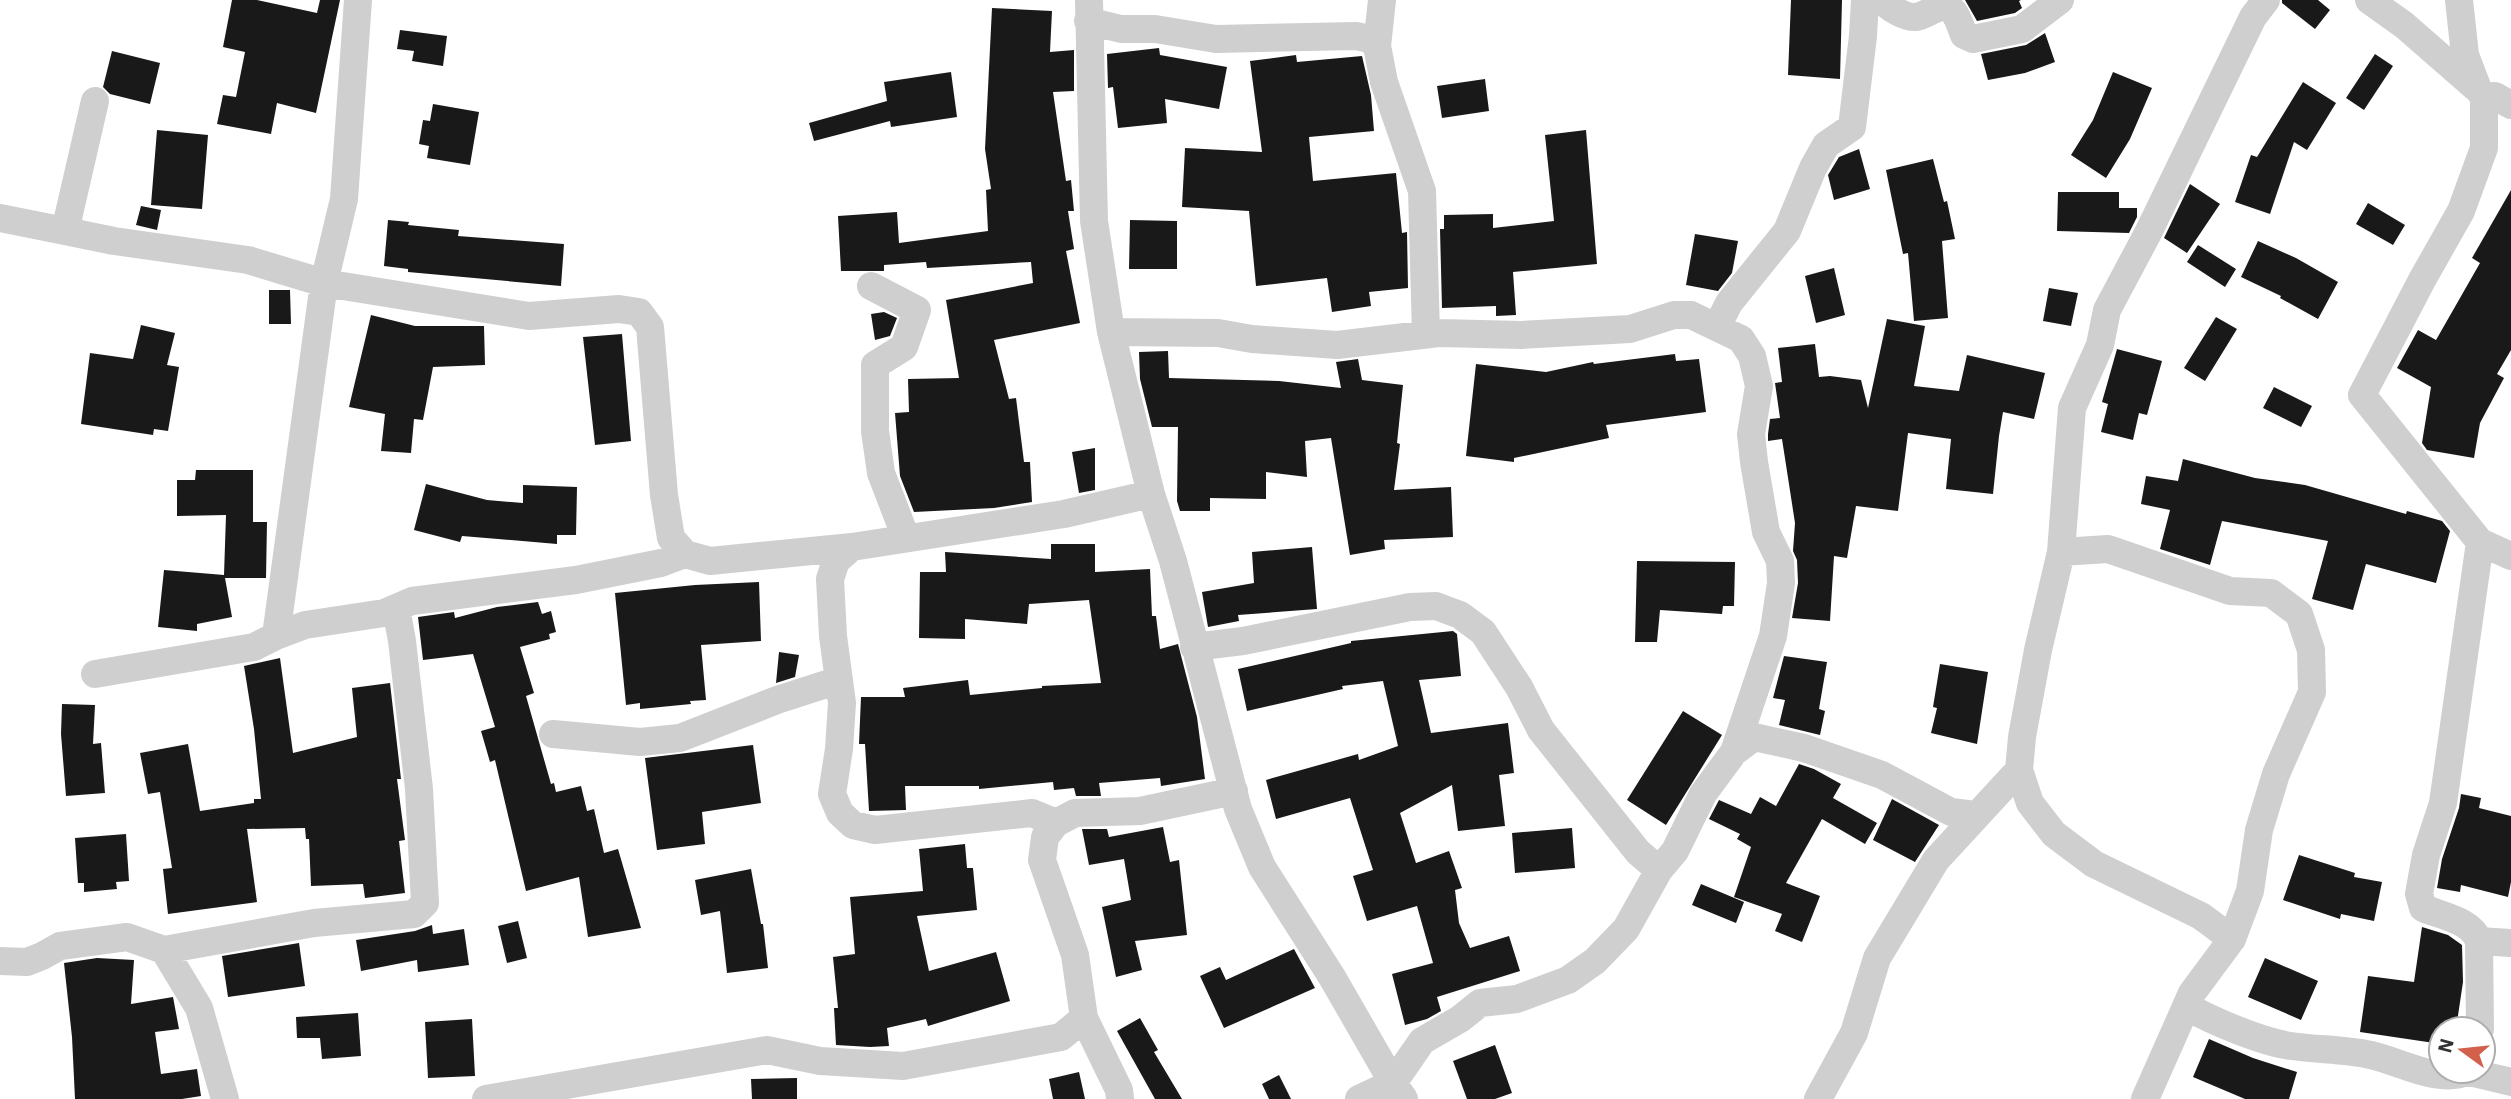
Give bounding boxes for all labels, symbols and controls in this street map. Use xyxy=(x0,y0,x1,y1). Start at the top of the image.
north arrow xyxy=(2427,1015,2497,1085)
text: N xyxy=(2432,1036,2459,1055)

